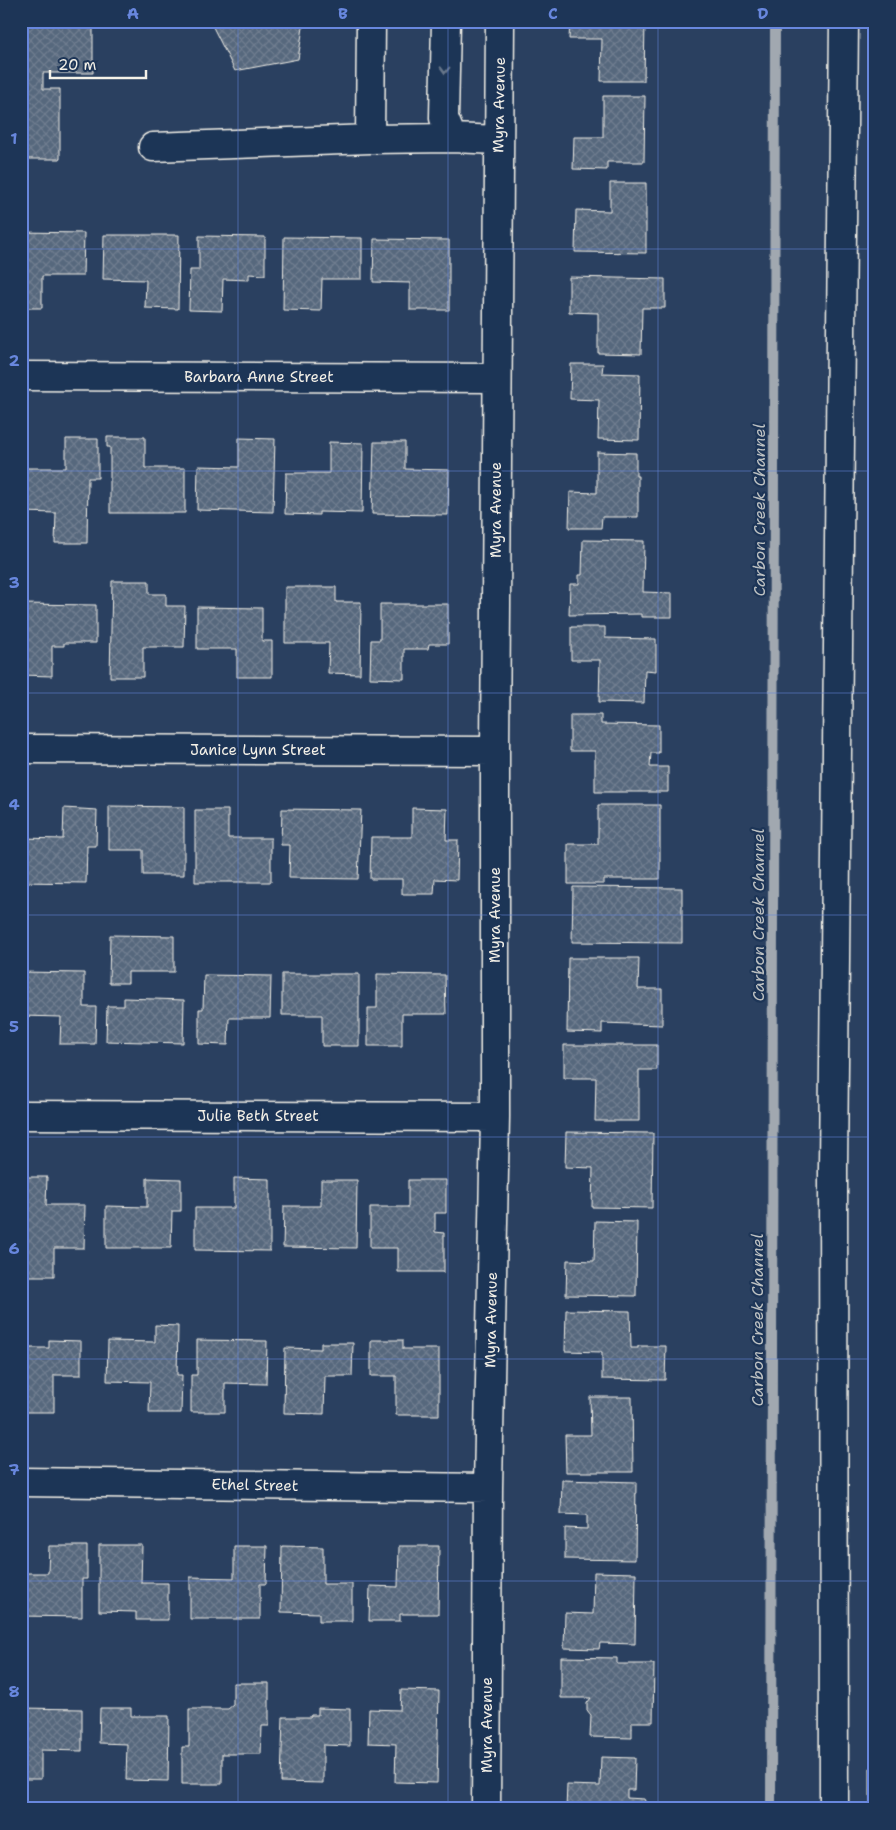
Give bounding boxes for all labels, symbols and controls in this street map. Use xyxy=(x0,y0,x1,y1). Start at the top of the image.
text: A xyxy=(127,3,139,24)
text: B xyxy=(338,3,348,24)
text: C xyxy=(548,3,558,24)
text: D xyxy=(757,3,769,24)
scale bar xyxy=(50,48,146,80)
text: 20 m xyxy=(58,55,97,75)
street label: Myra Avenue xyxy=(488,57,510,153)
one-way arrow xyxy=(439,66,450,74)
text: 1 xyxy=(10,128,18,149)
text: 2 xyxy=(8,350,20,371)
street label: Barbara Anne Street xyxy=(184,367,334,387)
water label: Carbon Creek Channel xyxy=(749,423,770,597)
street label: Myra Avenue xyxy=(486,462,506,558)
text: 3 xyxy=(8,572,20,593)
street label: Janice Lynn Street xyxy=(190,740,326,760)
text: 4 xyxy=(8,794,20,815)
water label: Carbon Creek Channel xyxy=(748,828,769,1002)
street label: Myra Avenue xyxy=(485,867,505,963)
text: 5 xyxy=(9,1016,19,1037)
street label: Julie Beth Street xyxy=(197,1106,319,1126)
water label: Carbon Creek Channel xyxy=(747,1233,768,1407)
text: 6 xyxy=(8,1238,20,1259)
street label: Myra Avenue xyxy=(480,1272,502,1368)
text: 7 xyxy=(8,1459,20,1480)
street label: Ethel Street xyxy=(212,1474,298,1496)
street label: Myra Avenue xyxy=(477,1677,497,1773)
text: 8 xyxy=(8,1681,20,1702)

